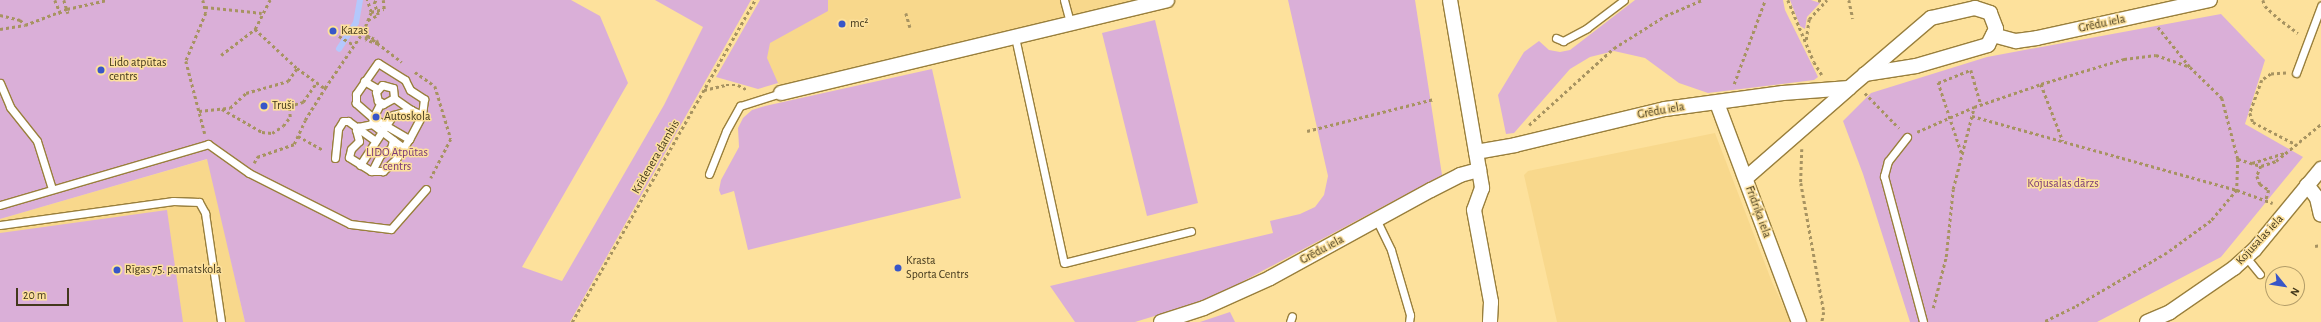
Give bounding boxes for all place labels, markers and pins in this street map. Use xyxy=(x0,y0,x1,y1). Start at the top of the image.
place label: mc² xyxy=(850,17,868,31)
marker: mc² xyxy=(837,19,847,29)
place label: Kazas xyxy=(341,24,368,38)
marker: Kazas xyxy=(328,26,338,36)
place label: Lido atpūtas centrs xyxy=(109,56,166,84)
marker: Lido atpūtas centrs xyxy=(96,65,106,75)
place label: Truši xyxy=(272,99,294,113)
marker: Truši xyxy=(259,101,269,111)
place label: Autoskola xyxy=(384,110,430,124)
marker: Autoskola xyxy=(371,112,381,122)
place label: Krasta Sporta Centrs xyxy=(906,254,969,282)
place label: Rīgas 75. pamatskola xyxy=(125,263,222,277)
marker: Krasta Sporta Centrs xyxy=(893,263,903,273)
marker: Rīgas 75. pamatskola xyxy=(112,265,122,275)

